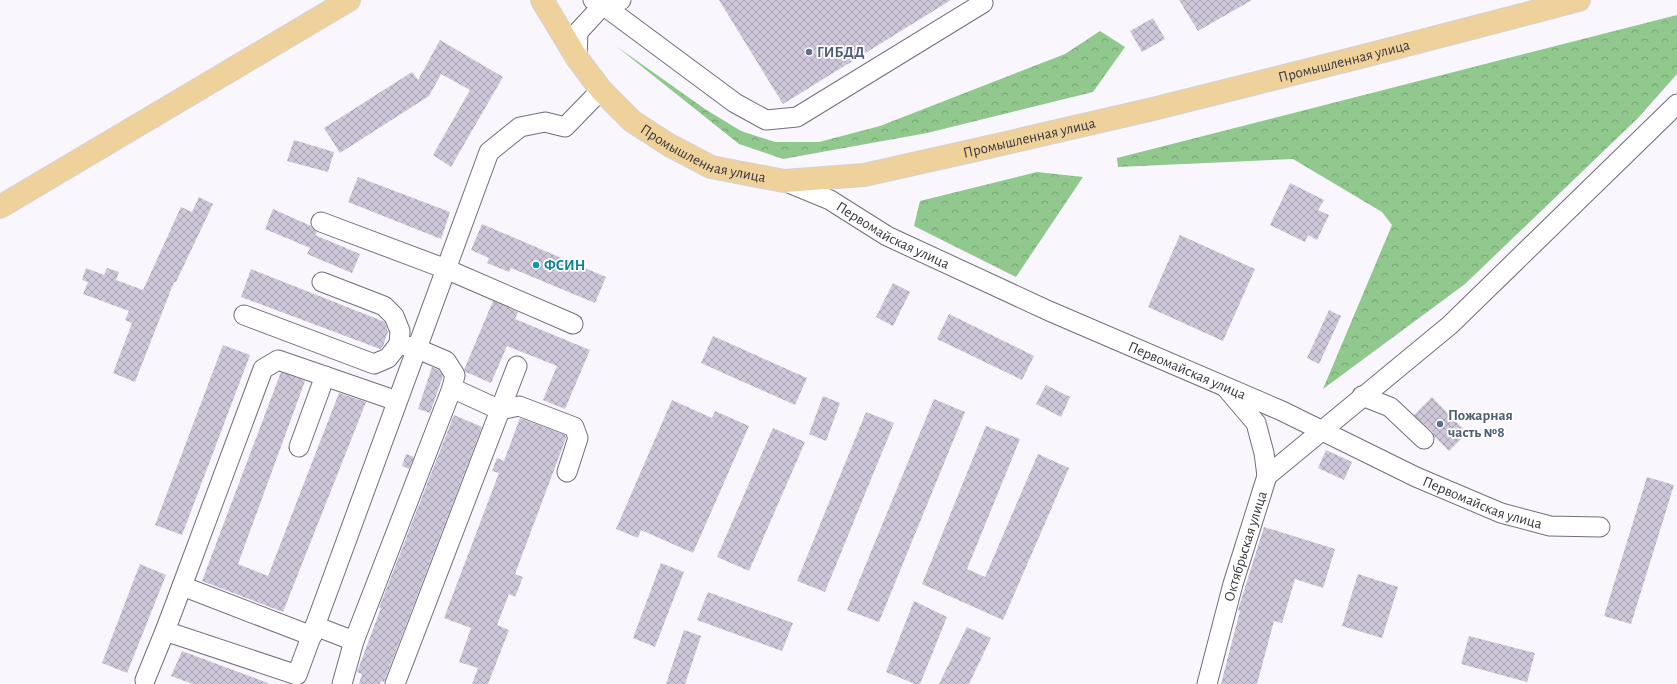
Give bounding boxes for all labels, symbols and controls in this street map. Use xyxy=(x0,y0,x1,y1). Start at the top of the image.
street label: Промышленная улица xyxy=(1277,37,1412,85)
place label: ГИБДД xyxy=(817,45,865,60)
marker: ГИБДД xyxy=(804,47,814,57)
street label: Промышленная улица xyxy=(962,115,1097,160)
street label: Промышленная улица xyxy=(638,121,767,185)
street label: Первомайская улица xyxy=(834,198,952,271)
place label: ФСИН xyxy=(544,258,585,273)
marker: ФСИН xyxy=(531,260,541,270)
street label: Первомайская улица xyxy=(1126,338,1248,402)
place label: Пожарная часть №8 xyxy=(1448,408,1513,440)
marker: Пожарная часть №8 xyxy=(1435,419,1445,429)
street label: Первомайская улица xyxy=(1421,473,1544,531)
street label: Октябрьская улица xyxy=(1221,489,1269,603)

